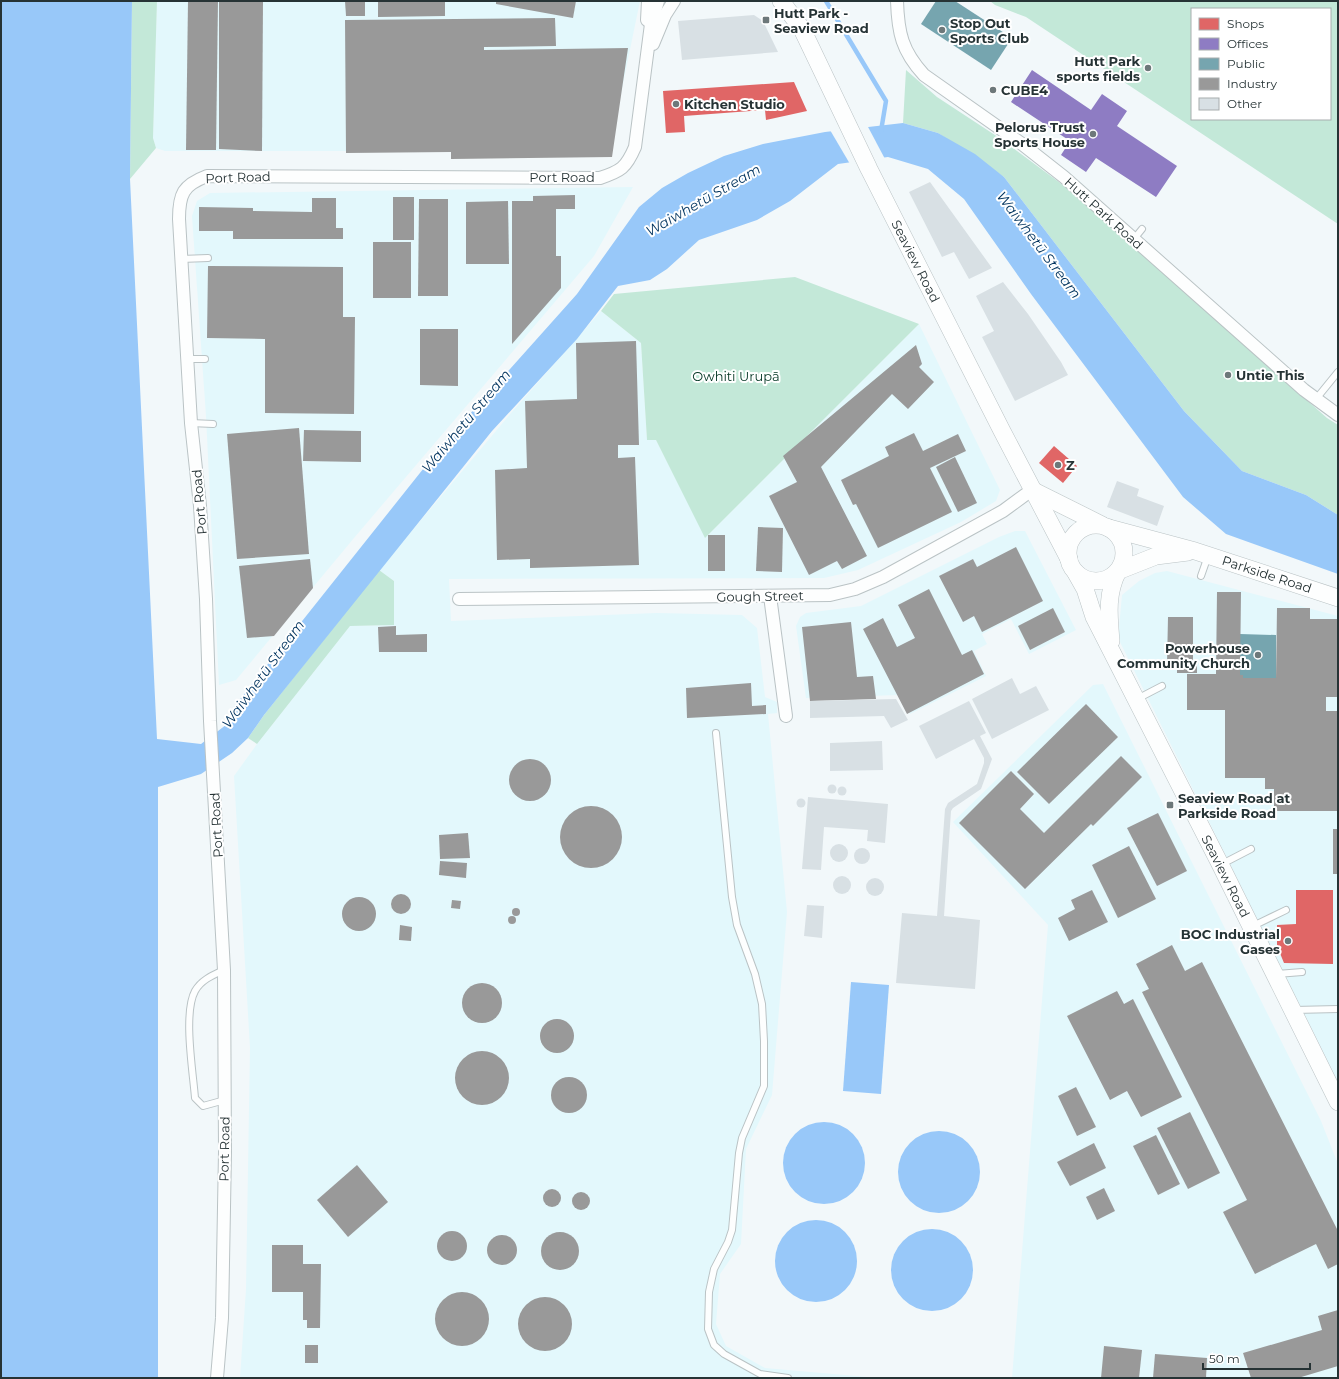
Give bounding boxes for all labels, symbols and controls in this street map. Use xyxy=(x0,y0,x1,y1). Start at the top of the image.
place label: Hutt Park - Seaview Road xyxy=(774,5,869,36)
legend xyxy=(1191,8,1331,120)
marker: Hutt Park - Seaview Road xyxy=(761,15,771,25)
place label: Stop Out Sports Club xyxy=(950,15,1029,46)
text: Shops xyxy=(1227,16,1264,31)
marker: Stop Out Sports Club xyxy=(937,25,947,35)
text: Offices xyxy=(1227,36,1268,51)
place label: Hutt Park sports fields xyxy=(1057,53,1140,84)
text: Public xyxy=(1227,56,1265,71)
marker: Hutt Park sports fields xyxy=(1143,63,1153,73)
text: Industry xyxy=(1227,76,1277,91)
place label: CUBE4 xyxy=(1001,82,1048,98)
marker: CUBE4 xyxy=(988,85,998,95)
place label: Kitchen Studio xyxy=(684,96,785,112)
text: Other xyxy=(1227,96,1262,111)
marker: Kitchen Studio xyxy=(671,99,681,109)
place label: Pelorus Trust Sports House xyxy=(994,119,1085,150)
marker: Pelorus Trust Sports House xyxy=(1088,129,1098,139)
water label: Waiwhetū Stream xyxy=(643,160,763,240)
street label: Port Road xyxy=(205,168,271,186)
street label: Port Road xyxy=(529,169,595,185)
street label: Hutt Park Road xyxy=(1061,174,1147,252)
water label: Waiwhetū Stream xyxy=(993,188,1085,302)
street label: Seaview Road xyxy=(888,217,944,305)
water label: Waiwhetū Stream xyxy=(418,366,514,476)
place label: Untie This xyxy=(1236,367,1305,383)
park label: Owhiti Urupā xyxy=(692,368,780,384)
marker: Untie This xyxy=(1223,370,1233,380)
place label: Z xyxy=(1066,457,1075,473)
marker: Z xyxy=(1053,460,1063,470)
street label: Port Road xyxy=(188,469,210,535)
street label: Parkside Road xyxy=(1220,552,1314,596)
street label: Gough Street xyxy=(716,587,804,605)
water label: Waiwhetū Stream xyxy=(218,616,308,732)
place label: Powerhouse Community Church xyxy=(1117,640,1250,671)
marker: Powerhouse Community Church xyxy=(1253,650,1263,660)
place label: Seaview Road at Parkside Road xyxy=(1178,790,1291,821)
street label: Port Road xyxy=(206,792,226,858)
marker: Seaview Road at Parkside Road xyxy=(1165,800,1175,810)
street label: Seaview Road xyxy=(1198,832,1254,920)
place label: BOC Industrial Gases xyxy=(1181,926,1280,957)
marker: BOC Industrial Gases xyxy=(1283,936,1293,946)
street label: Port Road xyxy=(215,1116,233,1182)
scale bar xyxy=(1203,1345,1310,1371)
text: 50 m xyxy=(1209,1351,1240,1366)

